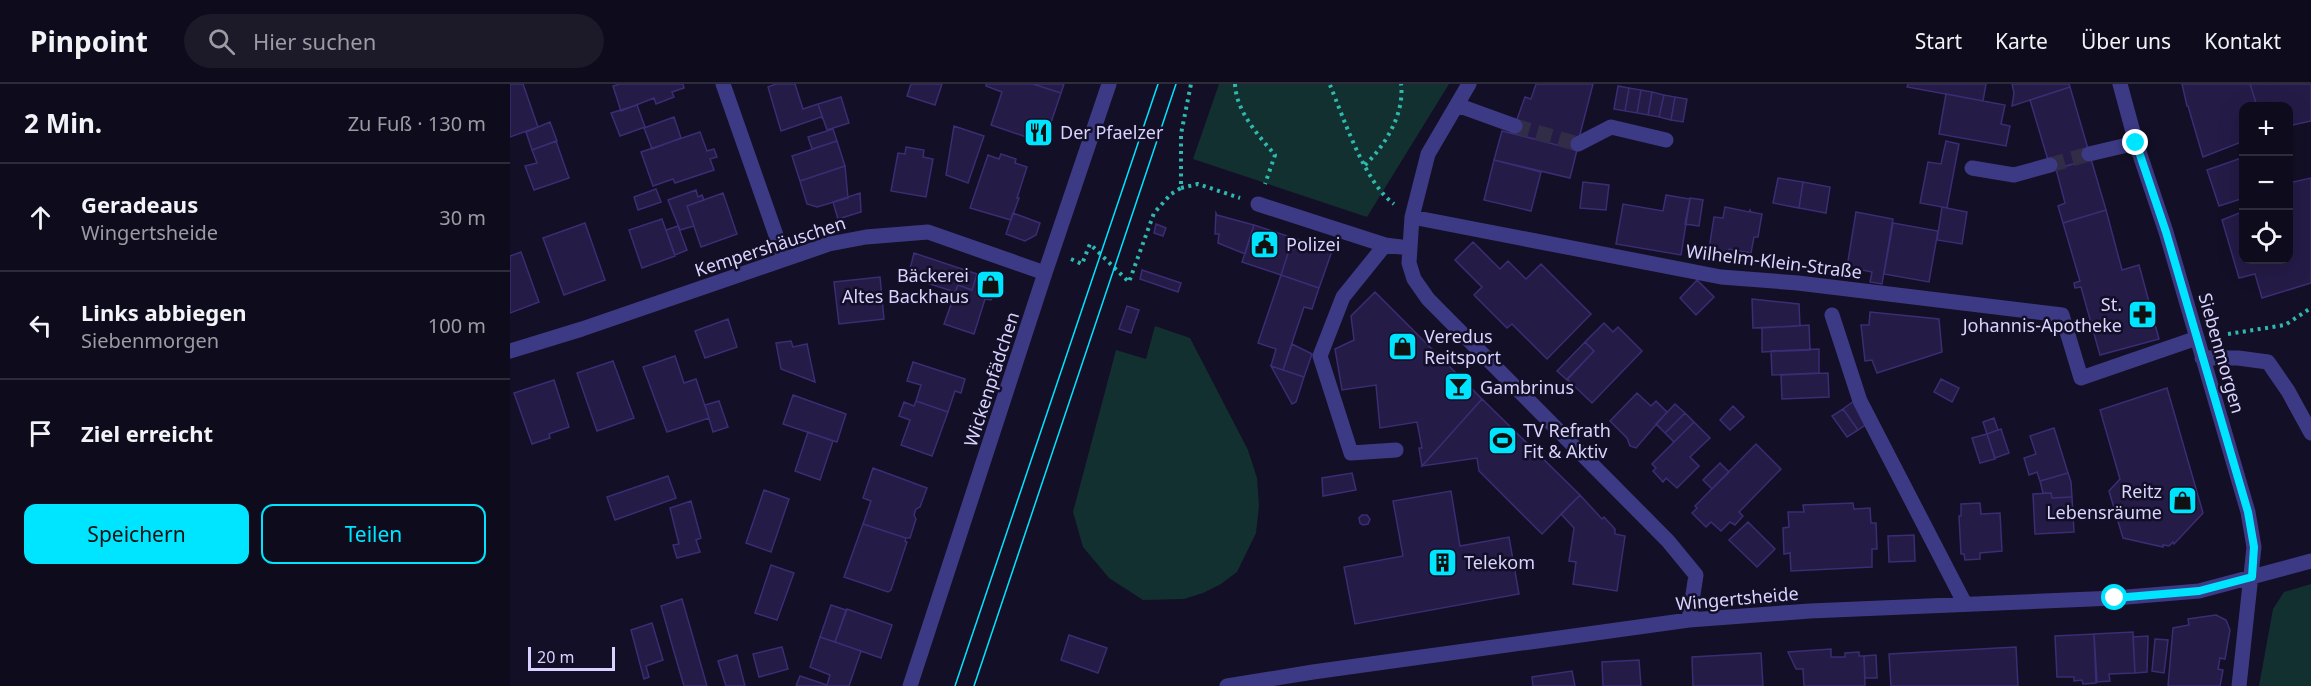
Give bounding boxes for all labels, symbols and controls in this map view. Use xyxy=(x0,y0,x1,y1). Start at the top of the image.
search box xyxy=(184,14,604,68)
text: Pinpoint xyxy=(30,22,148,60)
icon: search xyxy=(205,25,238,58)
text: Hier suchen xyxy=(253,26,376,56)
text: Start xyxy=(1915,27,1962,55)
text: Karte xyxy=(1995,27,2048,55)
text: Über uns xyxy=(2081,27,2171,55)
text: Kontakt xyxy=(2204,27,2281,55)
map controls xyxy=(2239,102,2293,264)
button: + xyxy=(2239,102,2293,156)
text: 2 Min. xyxy=(24,105,102,141)
text: Zu Fuß · 130 m xyxy=(348,110,486,137)
restaurant icon: Der Pfaelzer xyxy=(1023,116,1055,148)
place label: Der Pfaelzer xyxy=(1060,120,1164,144)
route end xyxy=(2122,129,2148,155)
button: − xyxy=(2239,156,2293,210)
text: Geradeaus xyxy=(81,189,198,219)
icon: ahead xyxy=(24,201,57,234)
text: 30 m xyxy=(439,204,486,231)
street label: Kempershäuschen xyxy=(691,210,849,282)
button: locate xyxy=(2239,210,2293,264)
text: Wingertsheide xyxy=(81,219,218,246)
public building icon: Polizei xyxy=(1249,228,1281,260)
place label: Polizei xyxy=(1286,232,1340,256)
street label: Wilhelm-Klein-Straße xyxy=(1685,238,1863,284)
place label: Bäckerei Altes Backhaus xyxy=(842,263,969,308)
shop icon: Bäckerei Altes Backhaus xyxy=(974,269,1006,301)
street label: Siebenmorgen xyxy=(2193,290,2251,416)
place label: St. Johannis-Apotheke xyxy=(1961,292,2122,337)
text: Links abbiegen xyxy=(81,297,247,327)
pharmacy icon: St. Johannis-Apotheke xyxy=(2127,298,2159,330)
icon: left xyxy=(24,309,57,342)
street label: Wickenpfädchen xyxy=(958,309,1024,449)
text: 100 m xyxy=(428,312,486,339)
place label: Veredus Reitsport xyxy=(1424,324,1502,369)
text: Siebenmorgen xyxy=(81,327,219,354)
shop icon: Veredus Reitsport xyxy=(1387,330,1419,362)
bar icon: Gambrinus xyxy=(1443,371,1475,403)
place label: Gambrinus xyxy=(1480,375,1574,399)
icon: arrive xyxy=(24,417,57,450)
text: Ziel erreicht xyxy=(81,418,213,448)
place label: TV Refrath Fit & Aktiv xyxy=(1523,418,1611,463)
sports icon: TV Refrath Fit & Aktiv xyxy=(1486,424,1518,456)
place label: Reitz Lebensräume xyxy=(2046,479,2162,524)
shop icon: Reitz Lebensräume xyxy=(2167,485,2199,517)
button: Speichern xyxy=(24,504,249,564)
button: Teilen xyxy=(261,504,486,564)
building icon: Telekom xyxy=(1427,546,1459,578)
place label: Telekom xyxy=(1464,550,1535,574)
street label: Wingertsheide xyxy=(1674,581,1800,615)
route start xyxy=(2101,584,2127,610)
scale bar xyxy=(528,644,615,672)
text: 20 m xyxy=(537,646,574,668)

